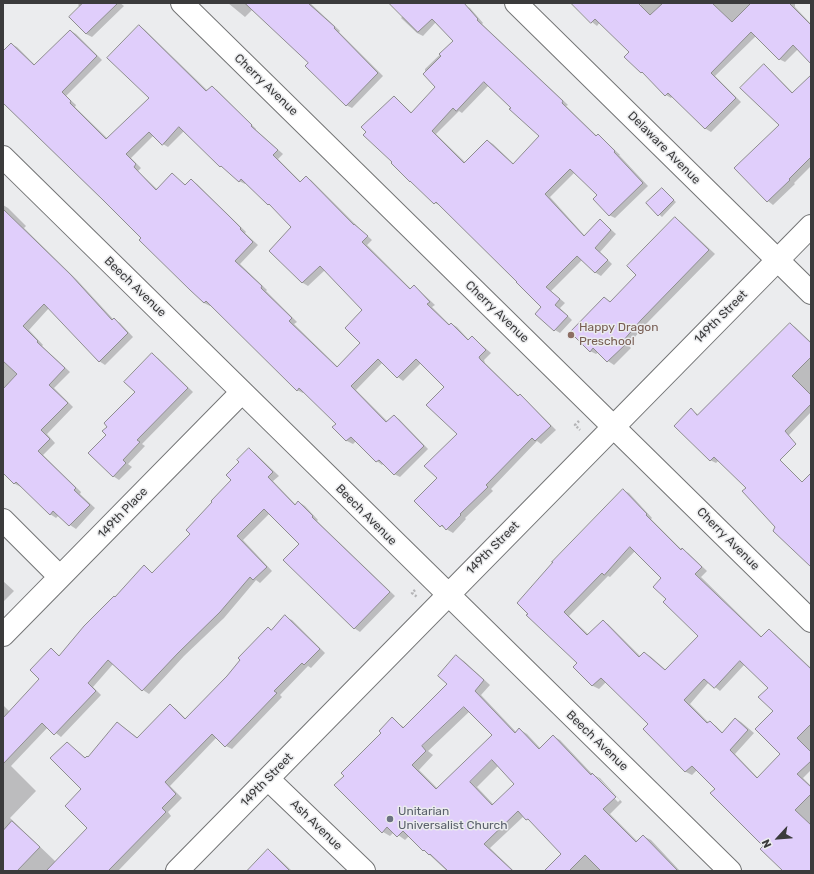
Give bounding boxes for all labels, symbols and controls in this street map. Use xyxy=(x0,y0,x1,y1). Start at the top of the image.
street label: Cherry Avenue xyxy=(231,51,301,119)
street label: Delaware Avenue xyxy=(625,109,703,187)
street label: Beech Avenue xyxy=(101,254,169,320)
street label: Cherry Avenue xyxy=(462,278,532,346)
street label: 149th Street xyxy=(691,287,751,347)
place label: Happy Dragon Preschool xyxy=(579,321,659,349)
marker: Happy Dragon Preschool xyxy=(566,330,576,340)
street label: Beech Avenue xyxy=(332,481,400,549)
street label: 149th Place xyxy=(95,485,151,541)
street label: Cherry Avenue xyxy=(694,505,762,573)
street label: 149th Street xyxy=(463,518,523,578)
street label: Beech Avenue xyxy=(563,708,631,774)
street label: 149th Street xyxy=(238,750,296,810)
street label: Ash Avenue xyxy=(287,797,345,853)
place label: Unitarian Universalist Church xyxy=(398,805,507,833)
marker: Unitarian Universalist Church xyxy=(385,814,395,824)
north arrow xyxy=(758,818,798,858)
text: N xyxy=(759,837,774,850)

